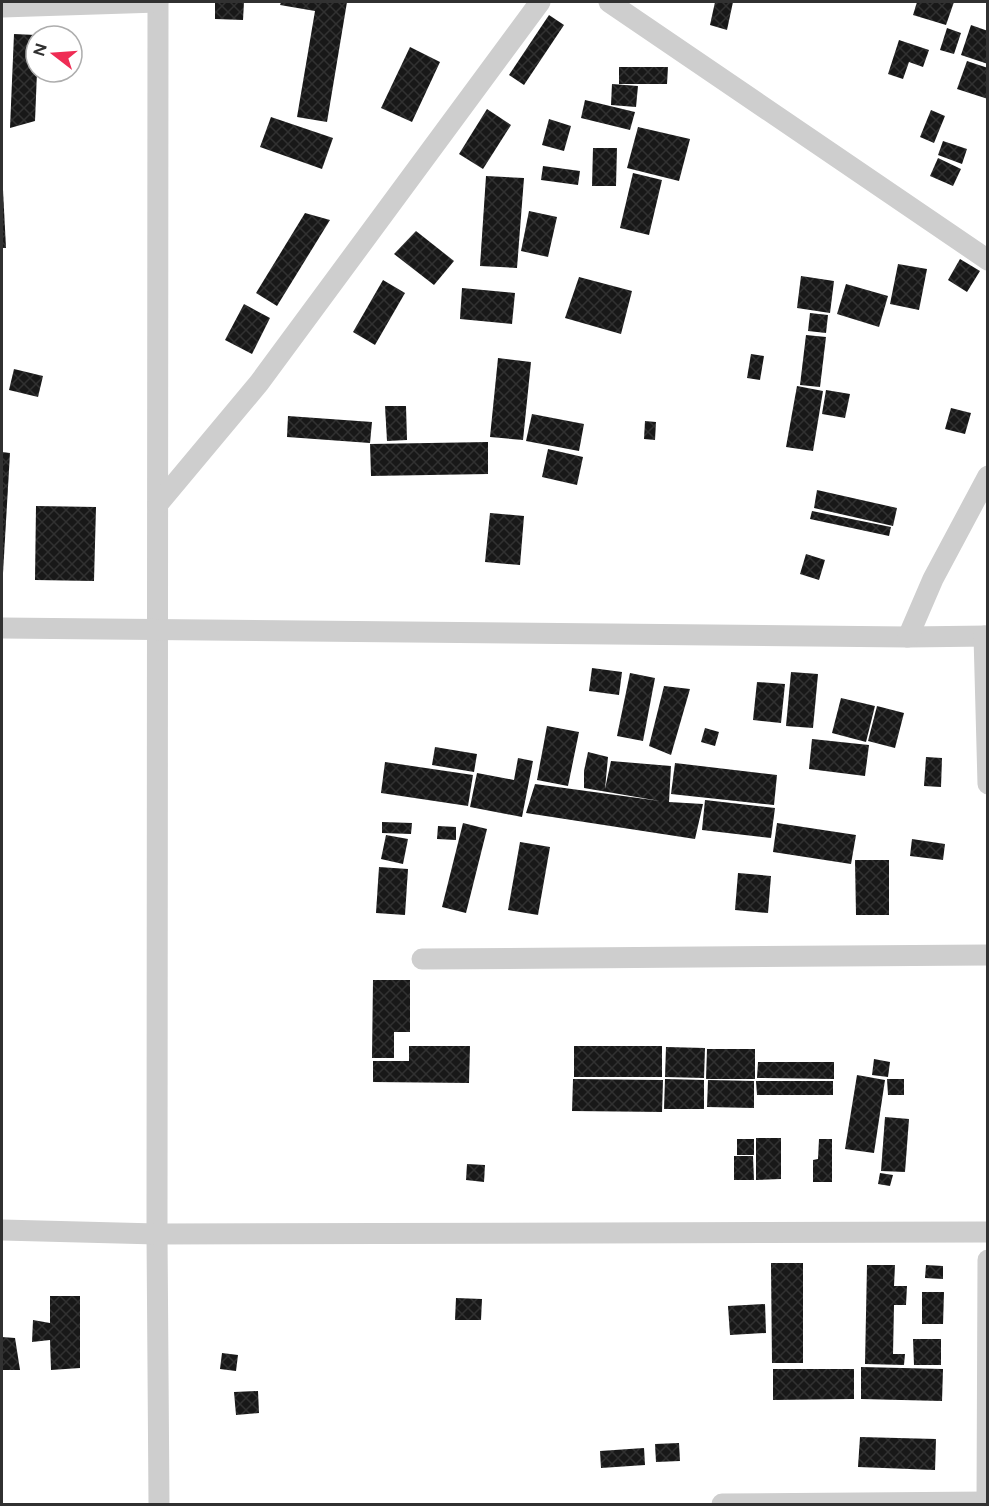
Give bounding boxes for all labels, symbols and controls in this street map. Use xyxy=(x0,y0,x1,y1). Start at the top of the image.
north arrow xyxy=(24,24,84,84)
text: N xyxy=(29,41,51,58)

